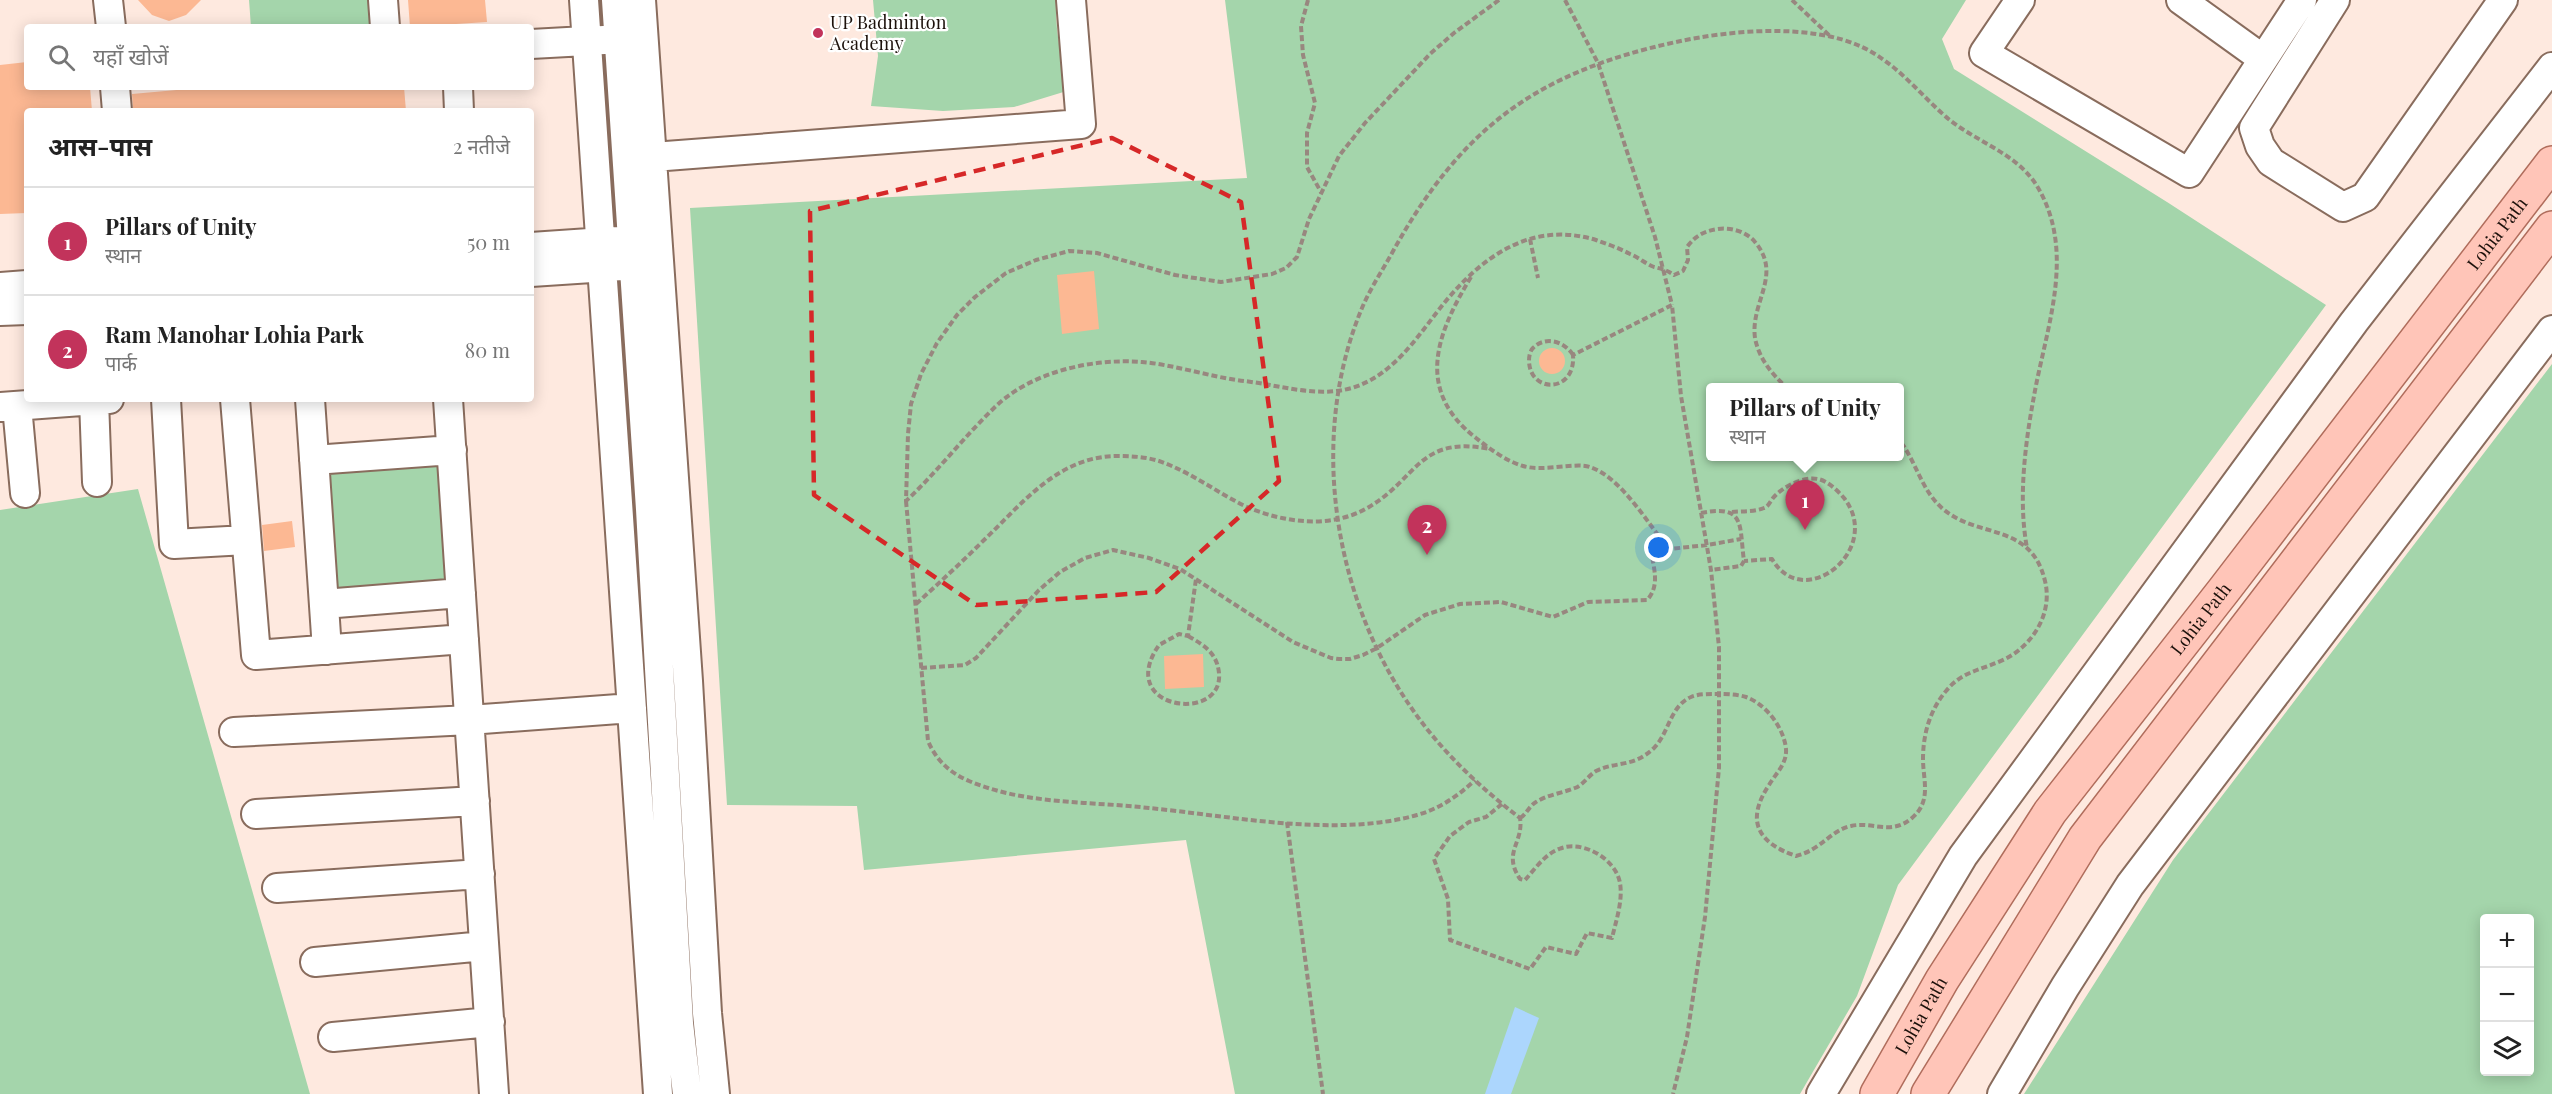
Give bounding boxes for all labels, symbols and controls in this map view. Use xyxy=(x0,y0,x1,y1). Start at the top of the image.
place label: UP Badminton Academy xyxy=(829,10,947,55)
search box xyxy=(24,24,534,90)
marker: UP Badminton Academy xyxy=(811,26,825,40)
icon: search xyxy=(45,41,78,74)
text: यहाँ खोजें xyxy=(93,41,169,71)
text: आस-पास xyxy=(48,128,152,163)
text: 2 नतीजे xyxy=(453,132,510,159)
street label: Lohia Path xyxy=(2461,192,2533,275)
text: Pillars of Unity xyxy=(105,211,256,241)
text: 1 xyxy=(64,228,71,255)
text: 50 m xyxy=(467,228,510,255)
text: स्थान xyxy=(105,241,141,268)
text: Ram Manohar Lohia Park xyxy=(105,319,364,349)
text: 2 xyxy=(62,336,73,363)
text: 80 m xyxy=(465,336,510,363)
text: पार्क xyxy=(105,349,137,376)
popup xyxy=(1706,383,1904,461)
text: Pillars of Unity xyxy=(1729,392,1881,422)
text: स्थान xyxy=(1729,422,1766,449)
pin: 1 xyxy=(1786,480,1824,530)
pin: 2 xyxy=(1408,506,1446,555)
your location xyxy=(1644,533,1673,562)
street label: Lohia Path xyxy=(2164,577,2237,660)
map controls xyxy=(2480,914,2534,1076)
button: + xyxy=(2480,914,2534,968)
button: − xyxy=(2480,968,2534,1022)
street label: Lohia Path xyxy=(1889,972,1953,1059)
button: layers xyxy=(2480,1022,2534,1076)

